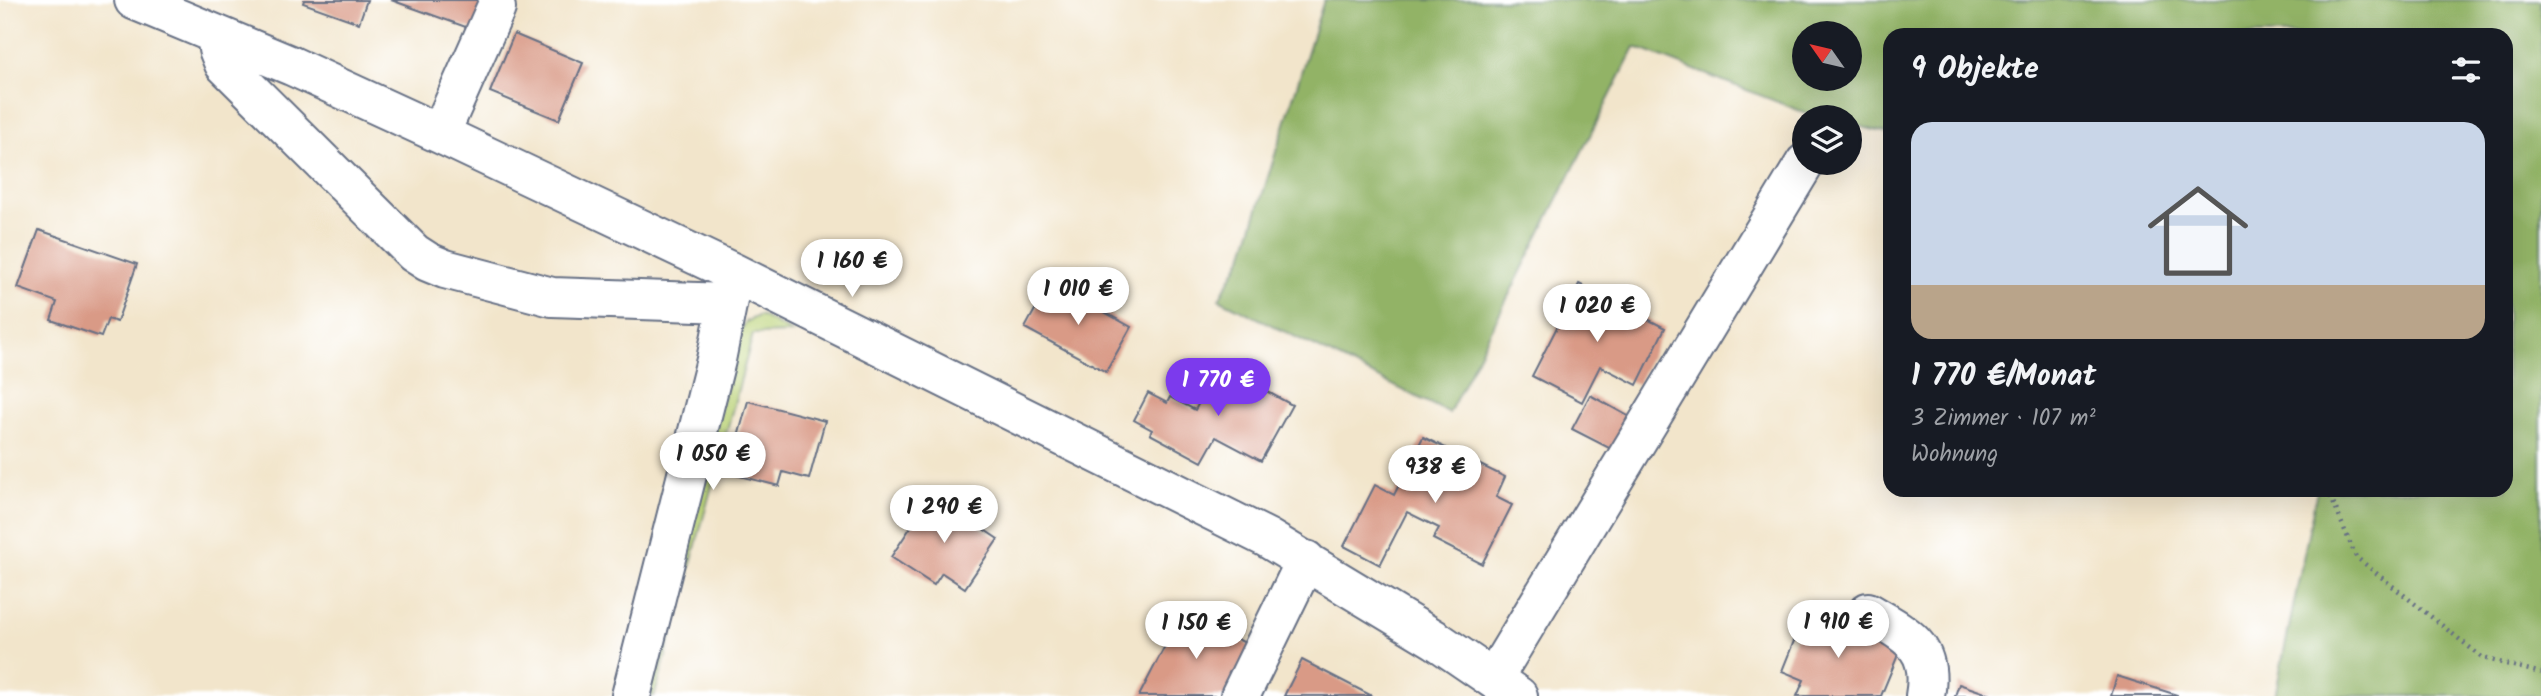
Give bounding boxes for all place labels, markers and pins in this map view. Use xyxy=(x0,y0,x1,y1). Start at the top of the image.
pin: 1 160 € xyxy=(787,240,917,299)
pin: 1 010 € xyxy=(1013,268,1143,327)
pin: 1 020 € xyxy=(1532,284,1662,344)
pin: 1 770 € xyxy=(1153,358,1283,418)
pin: 1 050 € xyxy=(648,433,778,492)
pin: 938 € xyxy=(1386,446,1484,505)
pin: 1 290 € xyxy=(879,486,1009,545)
pin: 1 910 € xyxy=(1773,600,1903,660)
pin: 1 150 € xyxy=(1131,602,1261,661)

